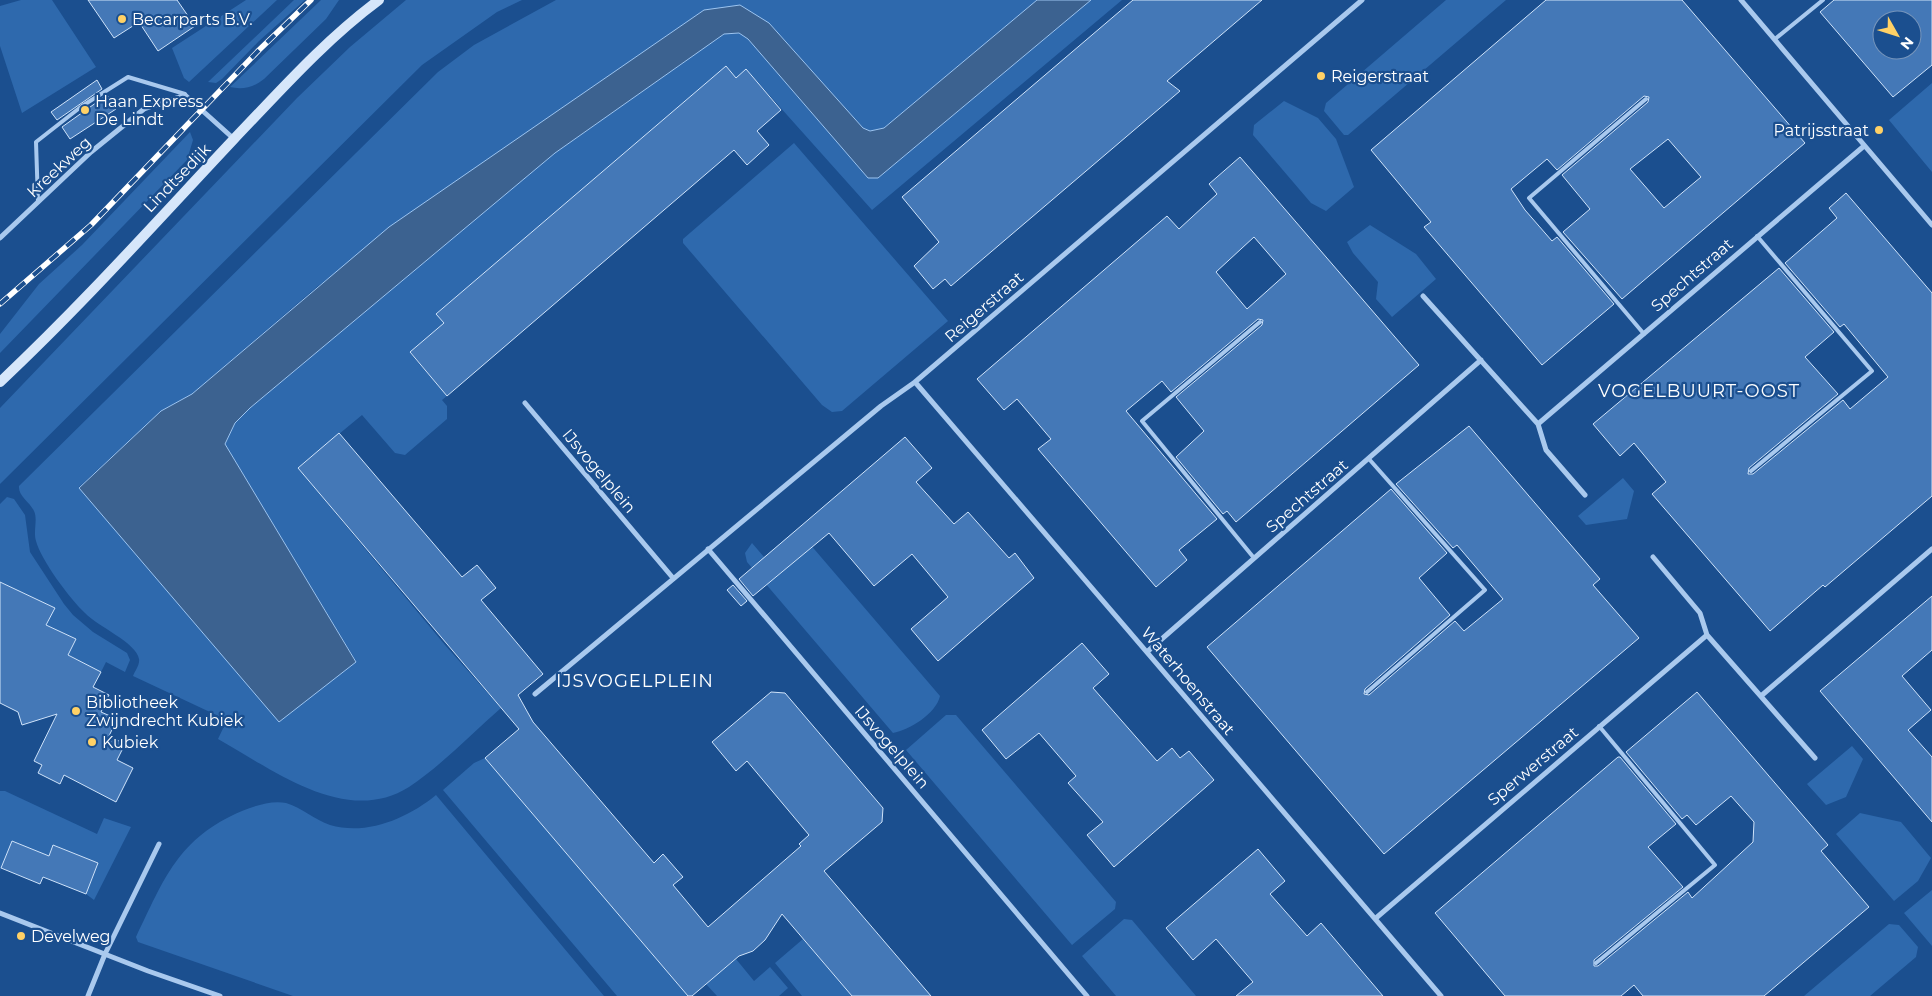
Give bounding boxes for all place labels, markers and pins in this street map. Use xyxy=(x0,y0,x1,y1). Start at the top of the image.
place label: Becarparts B.V. xyxy=(132,10,253,29)
marker: Becarparts B.V. xyxy=(116,13,128,25)
place label: Reigerstraat xyxy=(1331,67,1429,86)
marker: Reigerstraat xyxy=(1315,70,1327,82)
place label: Haan Express De Lindt xyxy=(95,92,203,129)
marker: Haan Express De Lindt xyxy=(79,104,91,116)
place label: Patrijsstraat xyxy=(1774,121,1869,140)
marker: Patrijsstraat xyxy=(1873,124,1885,136)
place label: Bibliotheek Zwijndrecht Kubiek xyxy=(86,693,244,730)
marker: Bibliotheek Zwijndrecht Kubiek xyxy=(70,705,82,717)
place label: Kubiek xyxy=(102,733,159,752)
marker: Kubiek xyxy=(86,736,98,748)
place label: Develweg xyxy=(31,927,111,946)
marker: Develweg xyxy=(15,930,27,942)

